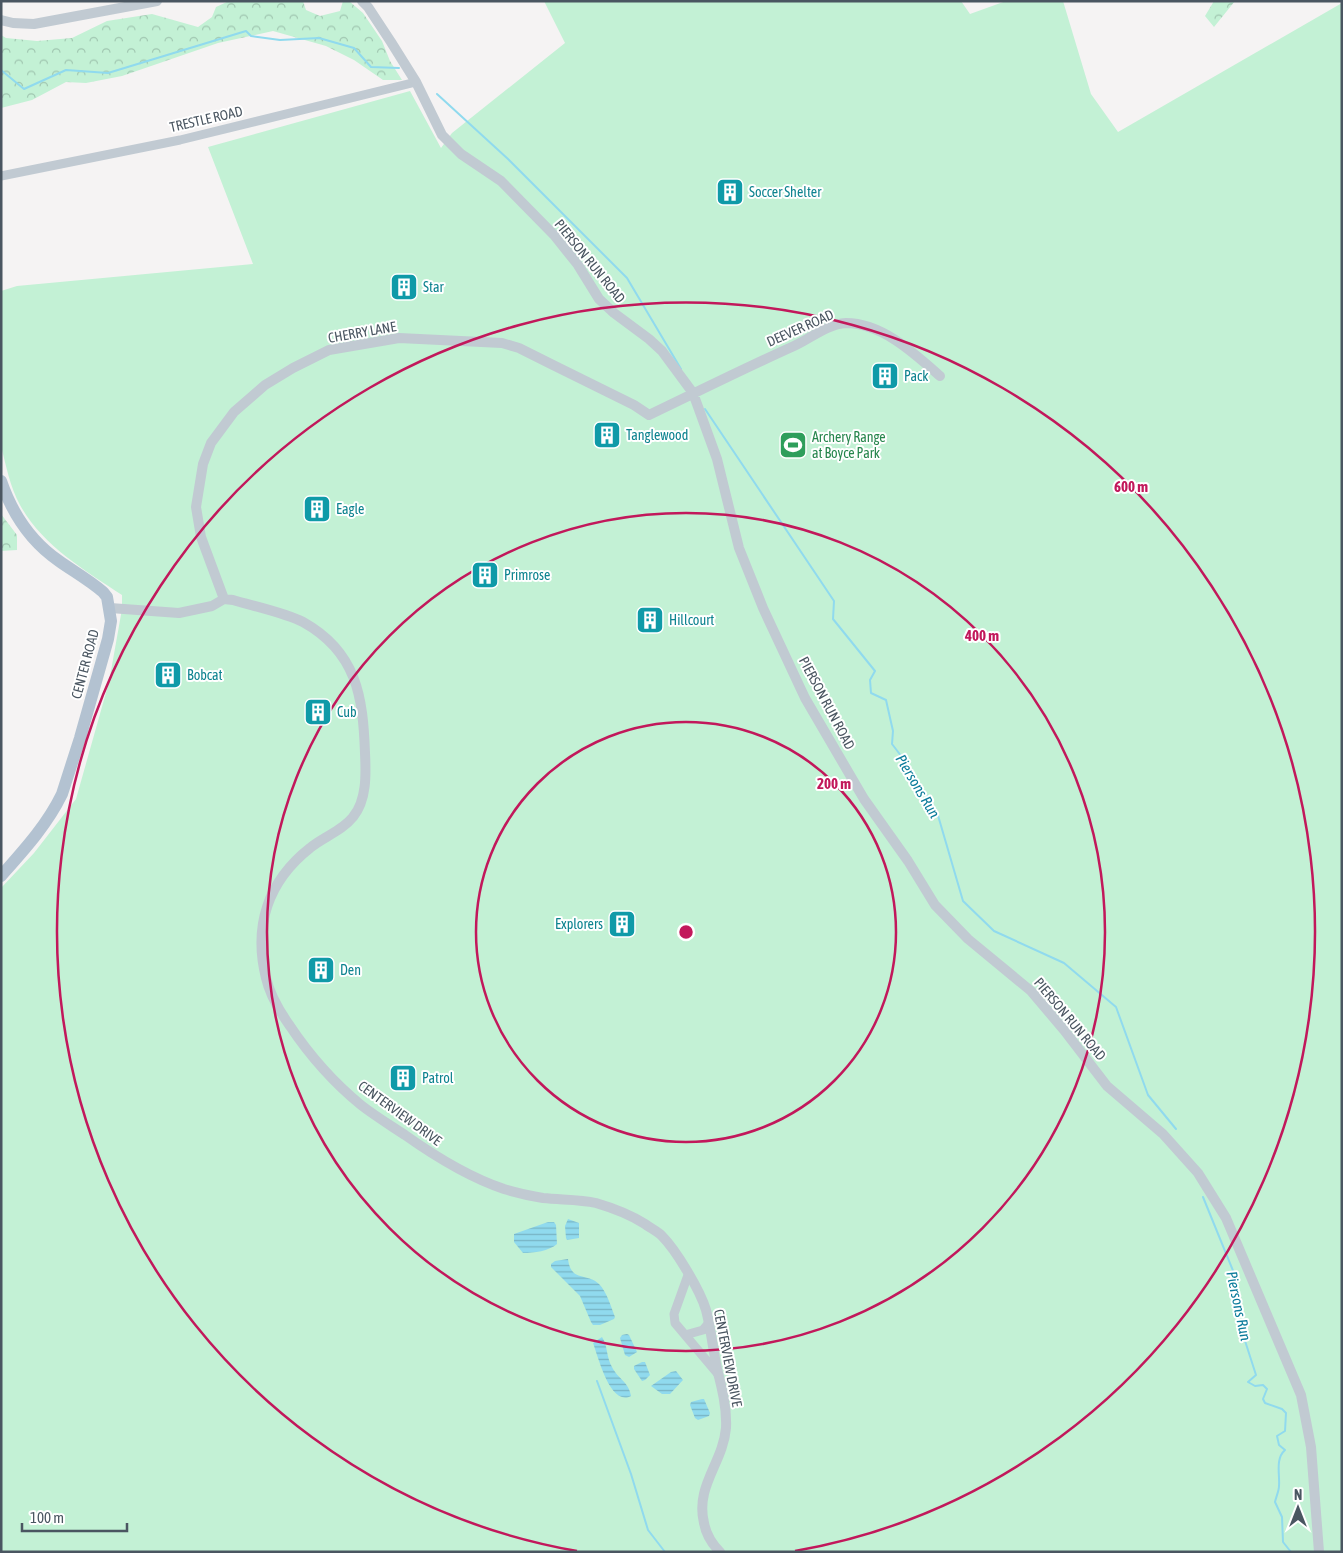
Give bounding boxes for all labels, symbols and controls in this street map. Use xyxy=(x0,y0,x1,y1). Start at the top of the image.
street label: TRESTLE ROAD xyxy=(168,103,244,135)
building icon: Soccer Shelter xyxy=(715,177,745,207)
place label: Soccer Shelter xyxy=(749,184,822,200)
street label: PIERSON RUN ROAD xyxy=(551,216,629,306)
building icon: Star xyxy=(389,272,419,302)
place label: Star xyxy=(423,279,444,295)
street label: DEEVER ROAD xyxy=(764,306,836,350)
street label: CHERRY LANE xyxy=(327,318,397,346)
building icon: Pack xyxy=(870,361,900,391)
place label: Pack xyxy=(904,368,928,384)
building icon: Tanglewood xyxy=(592,420,622,450)
place label: Tanglewood xyxy=(626,427,688,443)
place label: Archery Range at Boyce Park xyxy=(812,429,886,461)
sports icon: Archery Range at Boyce Park xyxy=(778,430,808,460)
text: 600 m xyxy=(1114,478,1148,495)
building icon: Eagle xyxy=(302,494,332,524)
place label: Eagle xyxy=(336,501,364,517)
building icon: Primrose xyxy=(470,560,500,590)
place label: Primrose xyxy=(504,567,550,583)
building icon: Hillcourt xyxy=(635,605,665,635)
place label: Hillcourt xyxy=(669,612,714,628)
street label: CENTER ROAD xyxy=(68,627,102,701)
text: 400 m xyxy=(964,627,999,644)
street label: PIERSON RUN ROAD xyxy=(796,654,858,752)
building icon: Bobcat xyxy=(153,660,183,690)
place label: Bobcat xyxy=(187,667,223,683)
building icon: Cub xyxy=(303,697,333,727)
place label: Cub xyxy=(337,704,357,720)
water label: Piersons Run xyxy=(892,751,944,821)
text: 200 m xyxy=(817,775,851,792)
building icon: Explorers xyxy=(607,909,637,939)
place label: Explorers xyxy=(555,916,603,932)
centre of rings xyxy=(677,923,695,941)
building icon: Den xyxy=(306,955,336,985)
place label: Den xyxy=(340,962,361,978)
street label: PIERSON RUN ROAD xyxy=(1031,974,1109,1064)
building icon: Patrol xyxy=(388,1063,418,1093)
place label: Patrol xyxy=(422,1070,454,1086)
street label: CENTERVIEW DRIVE xyxy=(355,1077,445,1149)
water label: Piersons Run xyxy=(1223,1270,1255,1342)
street label: CENTERVIEW DRIVE xyxy=(711,1308,745,1408)
north arrow xyxy=(1273,1483,1323,1533)
text: N xyxy=(1294,1487,1302,1503)
scale bar xyxy=(22,1500,128,1532)
text: 100 m xyxy=(30,1509,64,1526)

